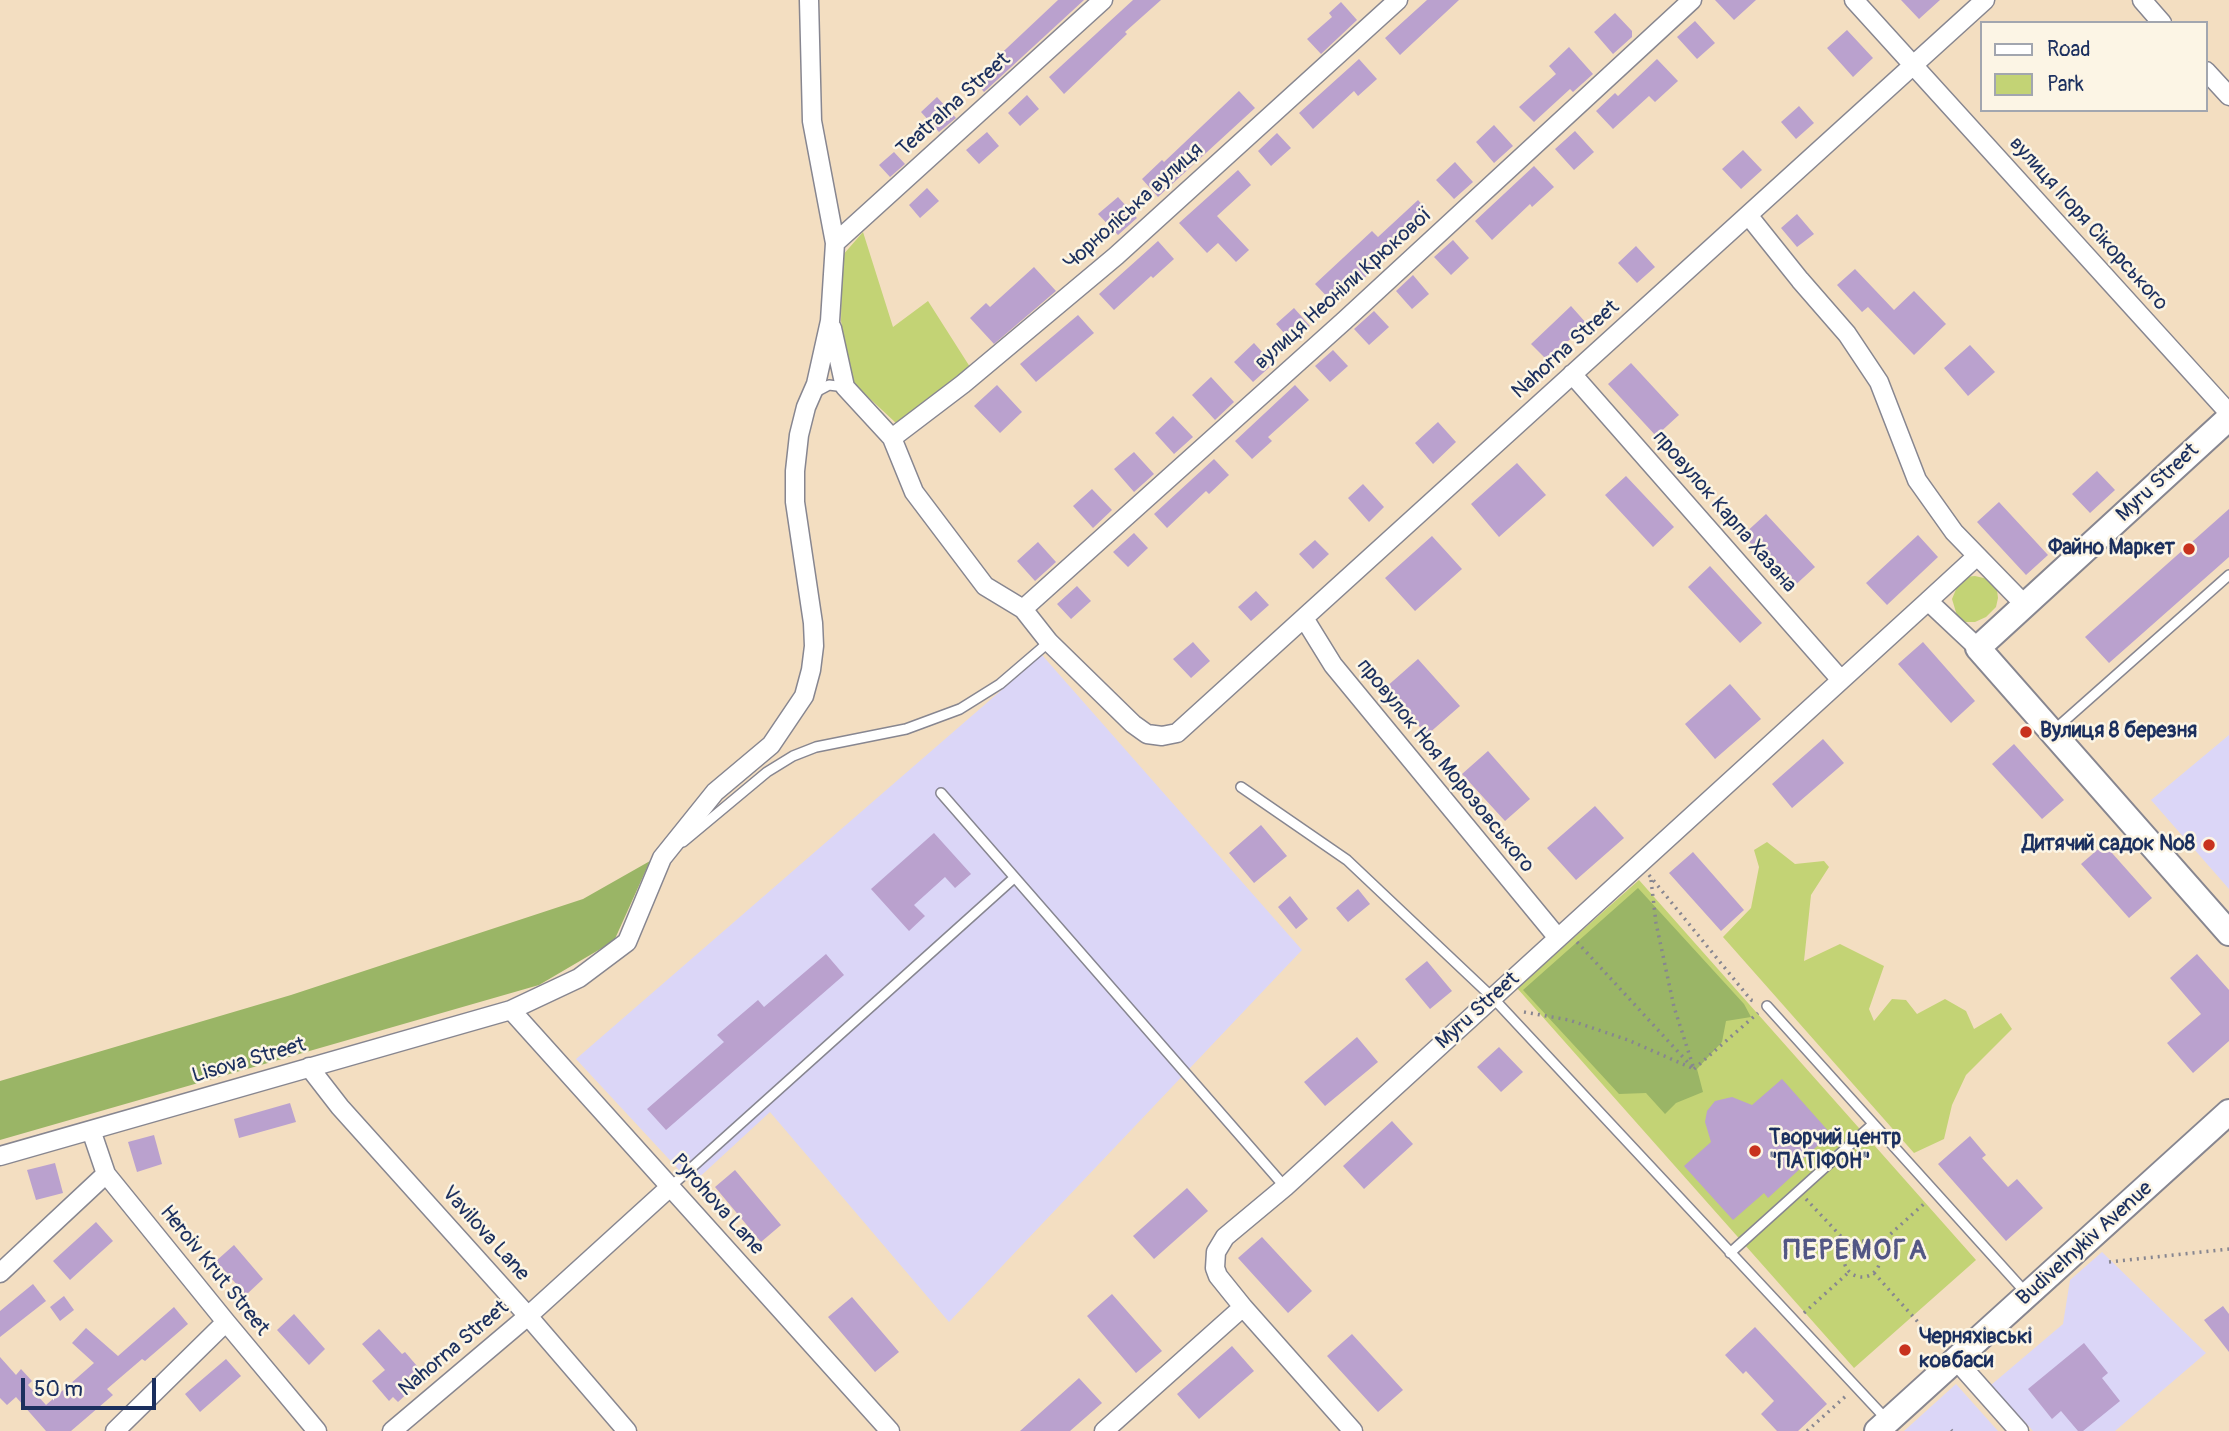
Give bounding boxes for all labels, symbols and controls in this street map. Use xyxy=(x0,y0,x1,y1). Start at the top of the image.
legend xyxy=(1980,21,2208,112)
text: Road xyxy=(2047,36,2091,63)
street label: Teatralna Street xyxy=(892,48,1016,162)
text: Park xyxy=(2047,71,2084,98)
street label: вулиця Ігоря Сікорського xyxy=(2003,132,2173,316)
street label: Чорноліська вулиця xyxy=(1059,138,1209,276)
street label: вулиця Неоніли Крюкової xyxy=(1250,202,1438,376)
street label: Nahorna Street xyxy=(1507,295,1625,405)
street label: провулок Карпа Хазана xyxy=(1647,426,1801,598)
street label: Myru Street xyxy=(2112,438,2204,528)
place label: Файно Маркет xyxy=(2048,536,2175,562)
marker: Файно Маркет xyxy=(2181,541,2197,557)
street label: провулок Ноя Морозовського xyxy=(1351,654,1539,878)
place label: Вулиця 8 березня xyxy=(2040,719,2197,745)
marker: Вулиця 8 березня xyxy=(2018,724,2034,740)
place label: Дитячий садок №8 xyxy=(2022,832,2195,858)
marker: Дитячий садок №8 xyxy=(2201,837,2217,853)
street label: Myru Street xyxy=(1431,967,1525,1055)
street label: Lisova Street xyxy=(189,1033,309,1089)
place label: Творчий центр "ПАТІФОН" xyxy=(1769,1126,1901,1176)
marker: Творчий центр "ПАТІФОН" xyxy=(1747,1143,1763,1159)
street label: Pyrohova Lane xyxy=(665,1149,769,1261)
street label: Budivelnykiv Avenue xyxy=(2012,1176,2158,1312)
street label: Vavilova Lane xyxy=(436,1181,534,1287)
street label: Heroiv Krut Street xyxy=(154,1201,274,1341)
district label: ПЕРЕМОГА xyxy=(1784,1235,1928,1269)
street label: Nahorna Street xyxy=(394,1296,514,1402)
place label: Черняхівські ковбаси xyxy=(1919,1325,2032,1375)
marker: Черняхівські ковбаси xyxy=(1897,1342,1913,1358)
scale bar xyxy=(24,1364,159,1408)
text: 50 m xyxy=(34,1376,83,1403)

